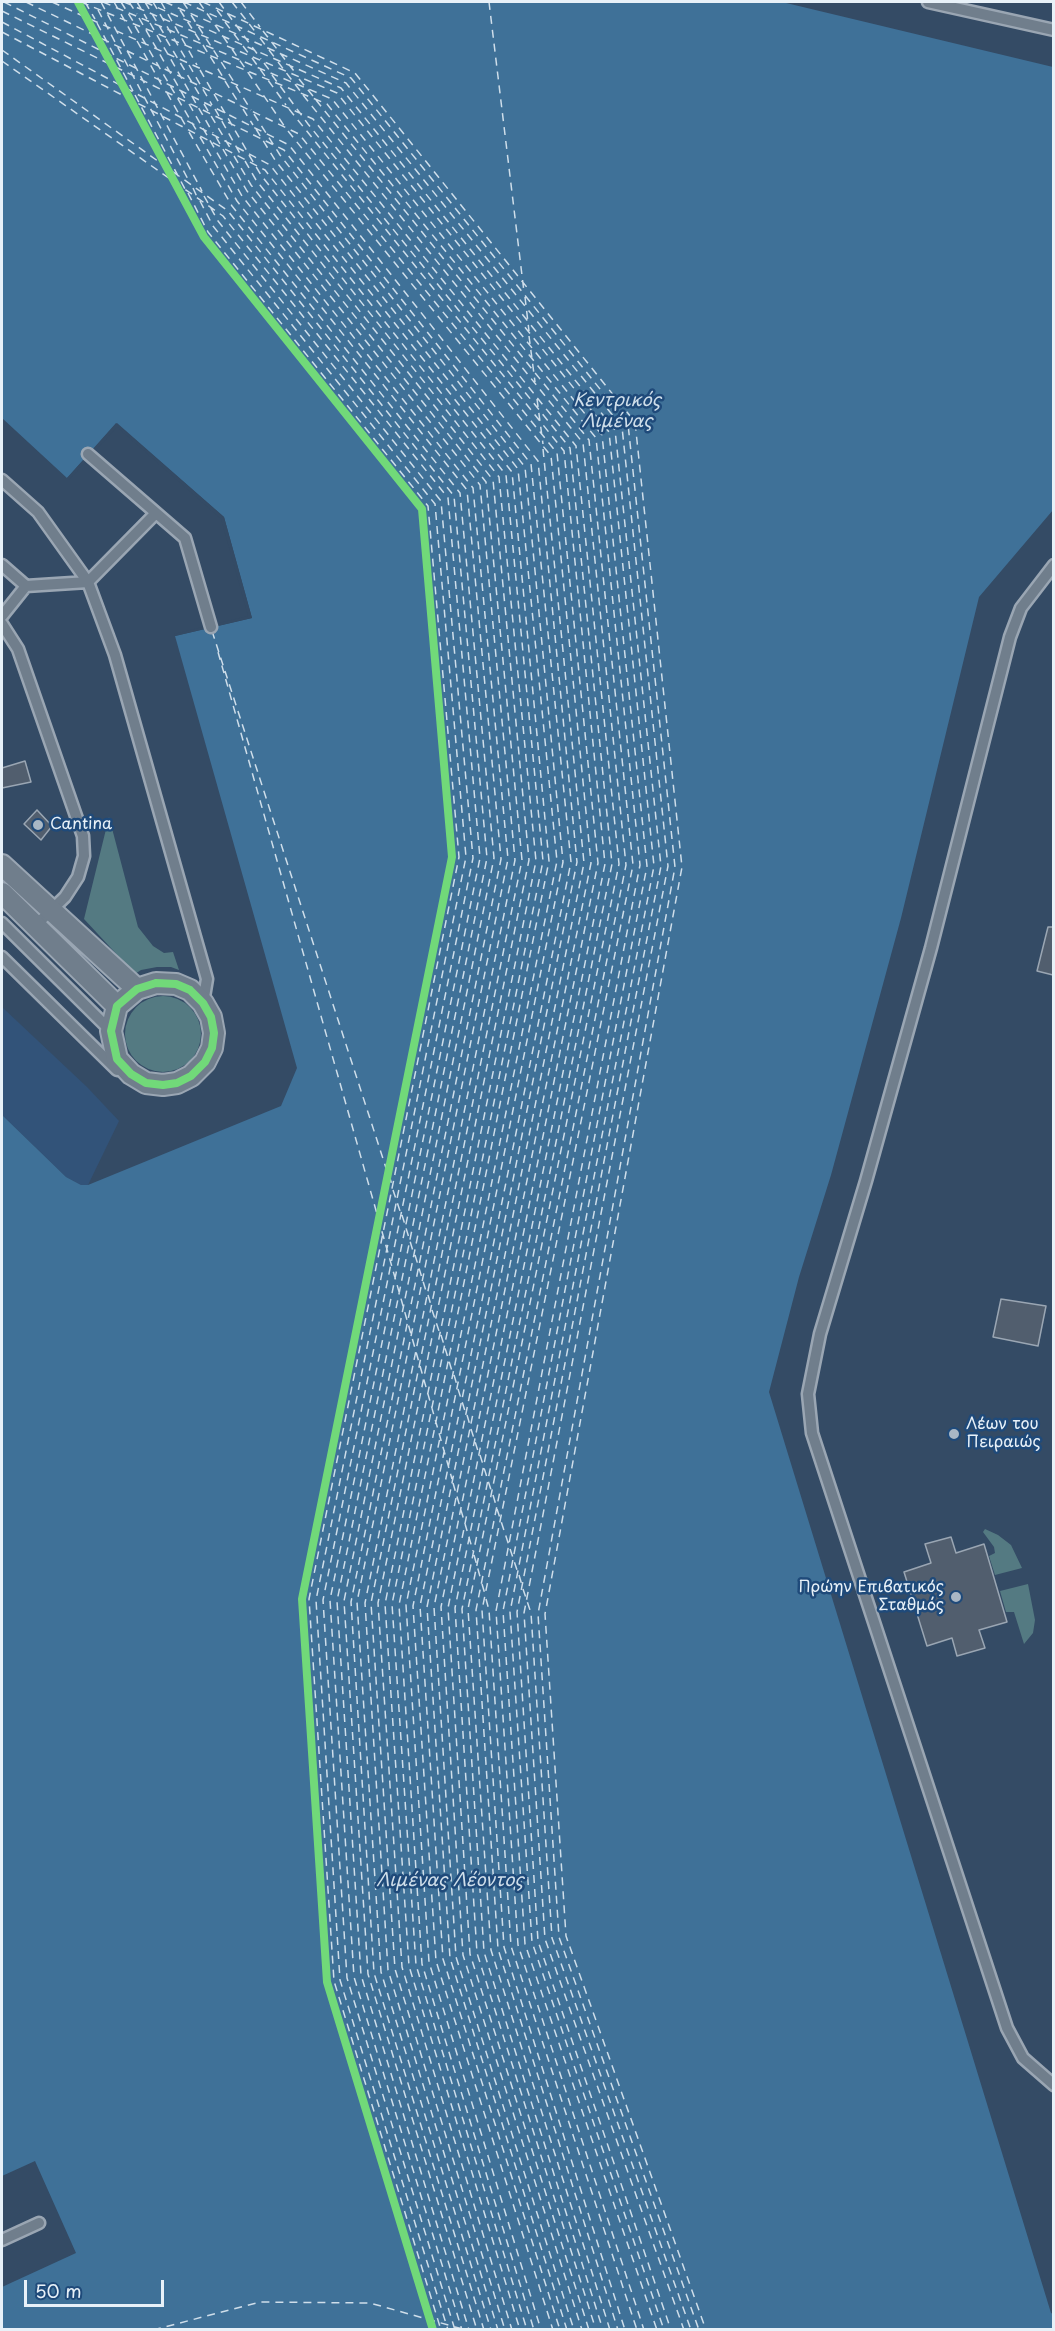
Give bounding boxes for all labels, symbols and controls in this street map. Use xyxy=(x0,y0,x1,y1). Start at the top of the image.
water label: Κεντρικός Λιμένας xyxy=(573,390,661,432)
place label: Cantina xyxy=(50,815,112,835)
marker: Cantina xyxy=(31,818,45,832)
place label: Λέων του Πειραιώς xyxy=(966,1415,1041,1453)
marker: Λέων του Πειραιώς xyxy=(947,1427,961,1441)
place label: Πρώην Επιβατικός Σταθμός xyxy=(799,1578,944,1616)
marker: Πρώην Επιβατικός Σταθμός xyxy=(949,1590,963,1604)
water label: Λιμένας Λέοντος xyxy=(376,1870,524,1892)
scale bar xyxy=(27,2268,166,2306)
text: 50 m xyxy=(35,2277,82,2304)

